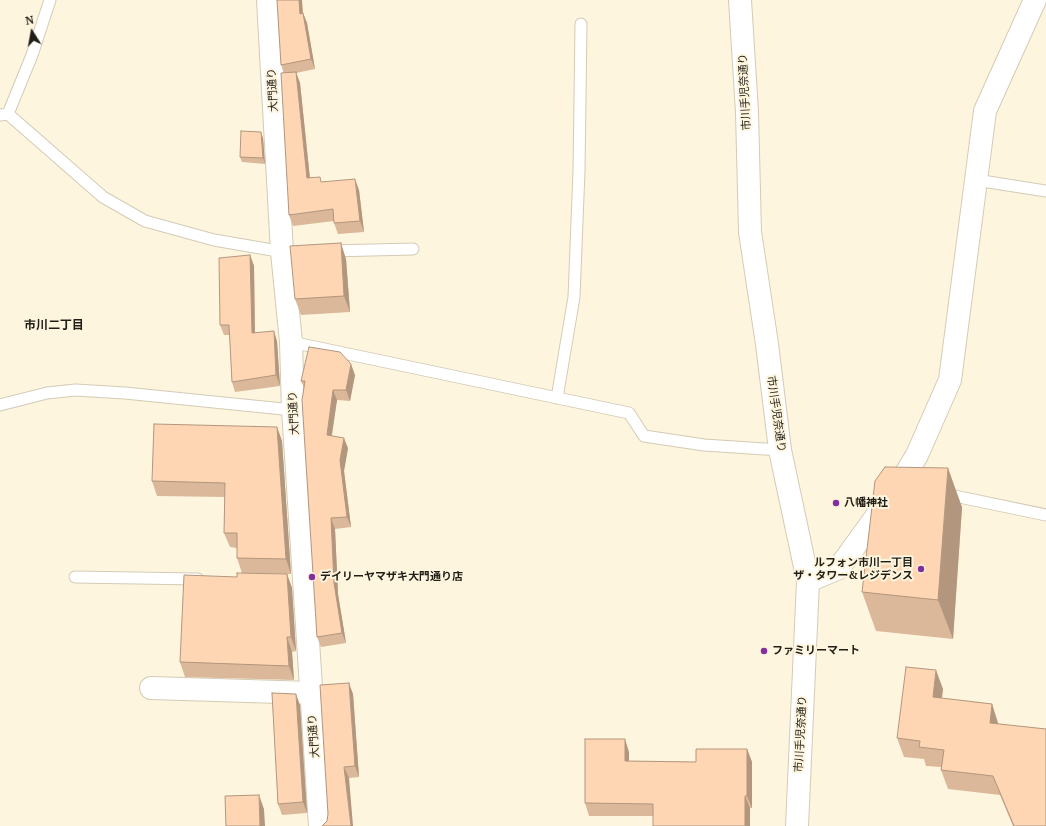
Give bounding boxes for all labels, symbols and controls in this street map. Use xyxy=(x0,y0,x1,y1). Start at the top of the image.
north arrow xyxy=(12,12,52,52)
text: N xyxy=(24,13,35,28)
street label: 市川手児奈通り xyxy=(736,53,754,131)
street label: 大門通り xyxy=(265,68,281,112)
district label: 市川二丁目 xyxy=(24,319,84,333)
street label: 市川手児奈通り xyxy=(764,375,788,453)
street label: 大門通り xyxy=(286,391,302,435)
place label: 八幡神社 xyxy=(844,496,888,510)
marker: 八幡神社 xyxy=(831,498,841,508)
place label: ルフォン市川一丁目 ザ・タワー&レジデンス xyxy=(793,556,913,582)
marker: ルフォン市川一丁目 ザ・タワー&レジデンス xyxy=(916,564,926,574)
place label: デイリーヤマザキ大門通り店 xyxy=(320,570,463,584)
marker: デイリーヤマザキ大門通り店 xyxy=(307,572,317,582)
place label: ファミリーマート xyxy=(772,644,860,658)
marker: ファミリーマート xyxy=(759,646,769,656)
street label: 市川手児奈通り xyxy=(792,695,810,773)
street label: 大門通り xyxy=(306,714,322,758)

